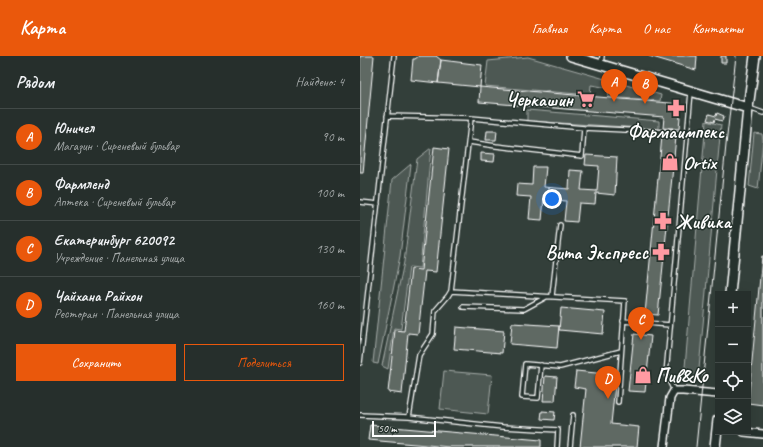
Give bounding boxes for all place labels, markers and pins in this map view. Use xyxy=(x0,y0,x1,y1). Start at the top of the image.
pin: A xyxy=(601,69,627,102)
pin: B xyxy=(632,71,658,104)
place label: Черкашин xyxy=(506,88,575,112)
supermarket icon: Черкашин xyxy=(576,89,596,109)
pharmacy icon: Фармаимпекс xyxy=(666,98,686,118)
place label: Фармаимпекс xyxy=(628,120,725,144)
place label: Ortix xyxy=(683,151,717,175)
shop icon: Ortix xyxy=(660,152,680,172)
place label: Живика xyxy=(676,210,732,234)
pharmacy icon: Живика xyxy=(653,211,673,231)
place label: Вита Экспресс xyxy=(546,241,649,265)
pharmacy icon: Вита Экспресс xyxy=(651,242,671,262)
pin: C xyxy=(628,307,654,340)
place label: Пив&Ко xyxy=(656,364,709,388)
shop icon: Пив&Ко xyxy=(633,365,653,385)
pin: D xyxy=(595,366,621,399)

